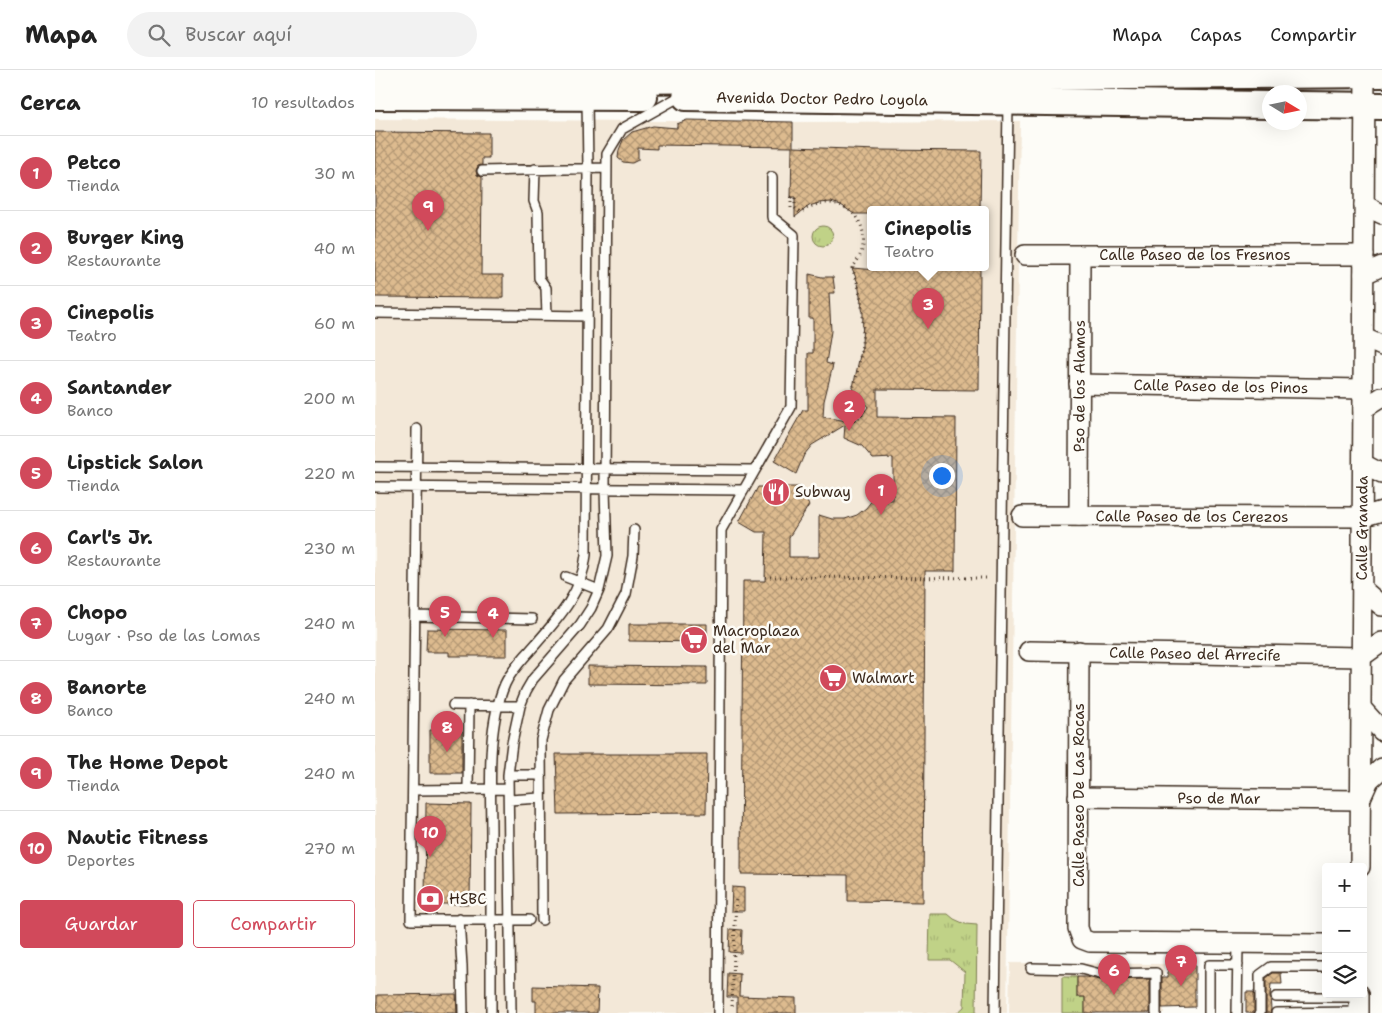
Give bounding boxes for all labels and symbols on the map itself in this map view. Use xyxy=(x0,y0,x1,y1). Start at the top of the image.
north arrow xyxy=(1262,85,1307,130)
street label: Avenida Doctor Pedro Loyola xyxy=(716,87,929,110)
pin: 9 xyxy=(412,190,444,231)
street label: Calle Paseo de los Fresnos xyxy=(1099,245,1291,265)
pin: 3 xyxy=(912,288,944,329)
street label: Pso de los Alamos xyxy=(1069,320,1090,452)
street label: Calle Paseo de los Pinos xyxy=(1133,375,1309,398)
pin: 2 xyxy=(833,390,865,431)
your location xyxy=(929,463,955,489)
pin: 1 xyxy=(865,474,897,515)
street label: Calle Granada xyxy=(1352,475,1372,580)
restaurant icon: Subway xyxy=(761,477,791,507)
place label: Subway xyxy=(795,482,851,502)
street label: Calle Paseo de los Cerezos xyxy=(1095,506,1289,527)
pin: 5 xyxy=(429,596,461,637)
pin: 4 xyxy=(477,597,509,638)
place label: Macroplaza del Mar xyxy=(713,621,800,658)
supermarket icon: Macroplaza del Mar xyxy=(679,625,709,655)
street label: Calle Paseo del Arrecife xyxy=(1109,642,1281,666)
supermarket icon: Walmart xyxy=(818,663,848,693)
place label: Walmart xyxy=(852,668,915,688)
street label: Calle Paseo De Las Rocas xyxy=(1069,703,1089,887)
pin: 8 xyxy=(431,711,463,752)
street label: Pso de Mar xyxy=(1177,788,1261,809)
pin: 10 xyxy=(414,816,446,857)
bank icon: HSBC xyxy=(415,884,445,914)
place label: HSBC xyxy=(449,889,486,909)
pin: 7 xyxy=(1165,945,1197,986)
pin: 6 xyxy=(1098,954,1130,995)

